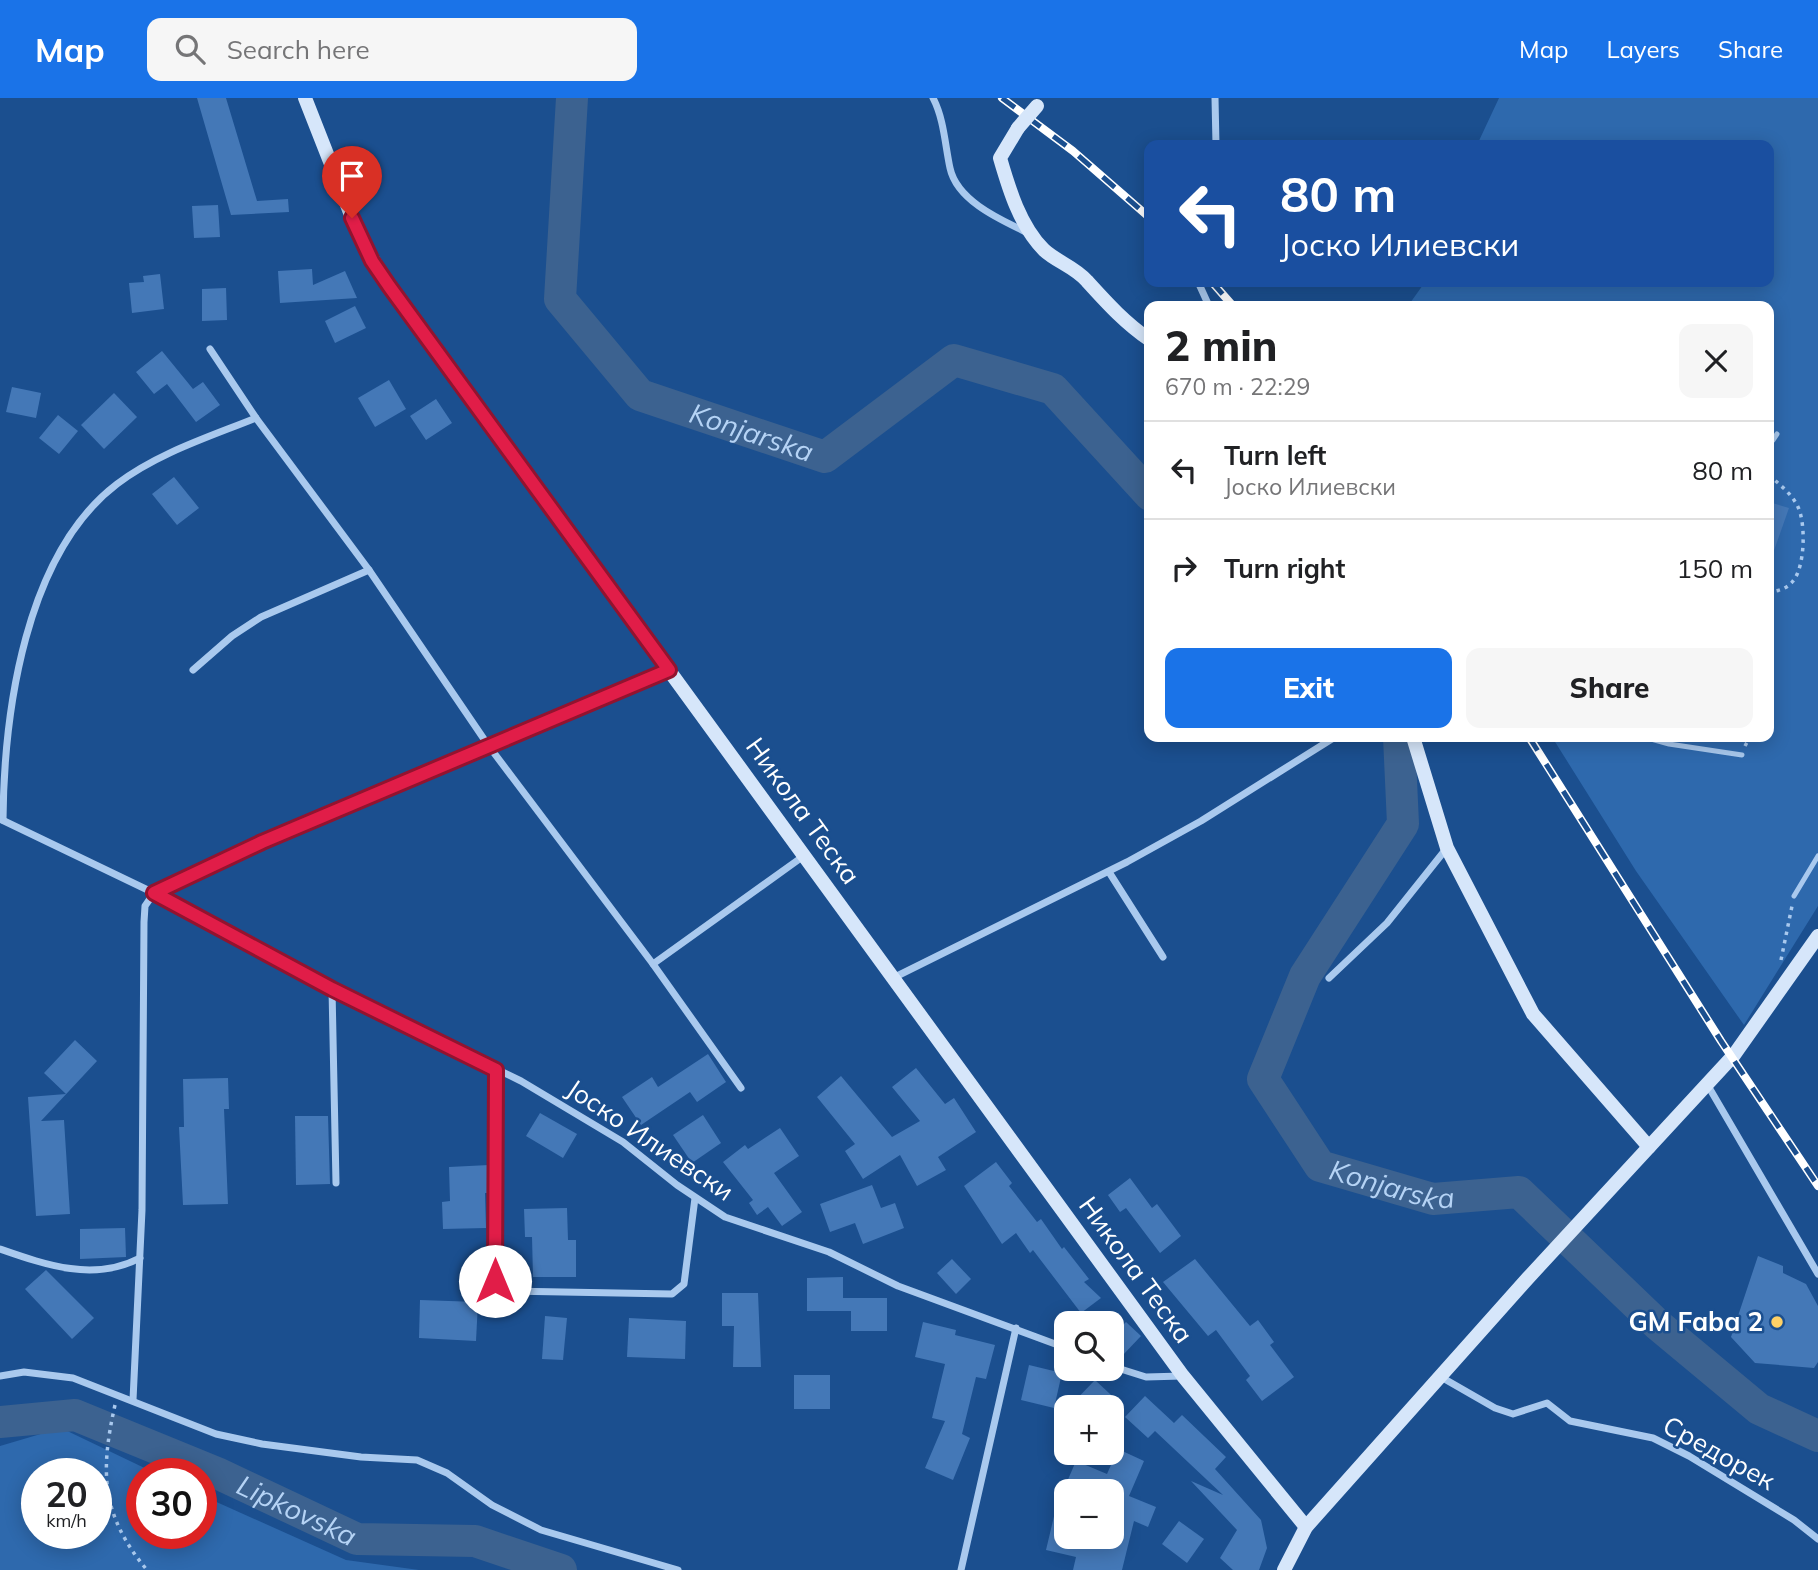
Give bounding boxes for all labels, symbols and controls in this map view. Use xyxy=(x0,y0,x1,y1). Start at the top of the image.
search box xyxy=(147,18,637,81)
text: Map xyxy=(35,29,105,70)
icon: search xyxy=(171,30,209,68)
text: Search here xyxy=(227,33,370,66)
text: Map xyxy=(1519,34,1568,64)
text: Layers xyxy=(1606,34,1680,64)
text: Share xyxy=(1718,34,1783,64)
pin xyxy=(322,146,382,218)
icon: arrive xyxy=(333,157,371,195)
text: 80 m xyxy=(1280,163,1396,224)
icon: left xyxy=(1165,168,1256,259)
text: Јоско Илиевски xyxy=(1280,224,1519,264)
text: 2 min xyxy=(1165,319,1278,372)
button: close xyxy=(1679,324,1753,398)
text: 670 m · 22:29 xyxy=(1165,372,1310,401)
water label: Konjarska xyxy=(685,395,818,469)
text: Turn left xyxy=(1224,439,1326,472)
icon: left xyxy=(1165,451,1203,489)
text: 80 m xyxy=(1692,454,1753,487)
text: Јоско Илиевски xyxy=(1224,472,1396,501)
icon: right xyxy=(1165,549,1203,587)
text: Turn right xyxy=(1224,552,1345,585)
text: 150 m xyxy=(1677,552,1753,585)
button: Exit xyxy=(1165,648,1452,728)
button: Share xyxy=(1466,648,1753,728)
street label: Никола Теска xyxy=(739,731,868,890)
street label: Јоско Илиевски xyxy=(561,1072,740,1208)
water label: Konjarska xyxy=(1325,1152,1456,1217)
street label: Никола Теска xyxy=(1072,1190,1201,1349)
position arrow xyxy=(458,1244,532,1318)
place label: GM Faba 2 xyxy=(1629,1305,1763,1338)
map controls xyxy=(1054,1311,1124,1549)
button: search xyxy=(1054,1311,1124,1381)
marker: GM Faba 2 xyxy=(1769,1314,1785,1330)
button: + xyxy=(1054,1395,1124,1465)
street label: Средорек xyxy=(1657,1408,1781,1497)
speed limit sign: 30 xyxy=(126,1458,217,1549)
water label: Lipkovska xyxy=(232,1467,363,1553)
text: 20 xyxy=(45,1472,88,1516)
button: − xyxy=(1054,1479,1124,1549)
text: km/h xyxy=(46,1509,87,1532)

